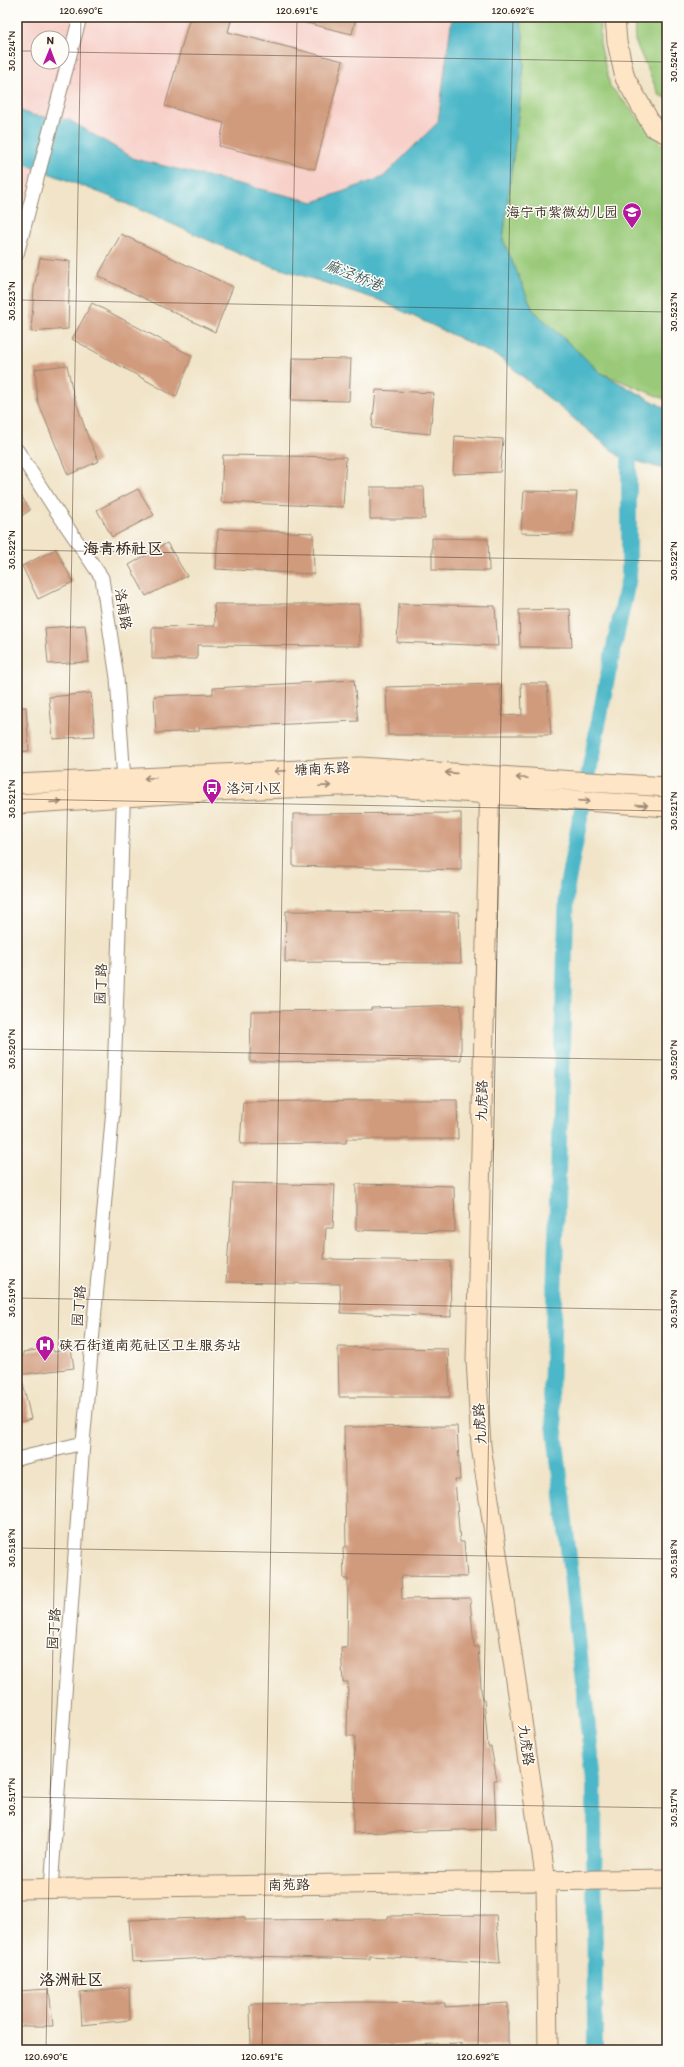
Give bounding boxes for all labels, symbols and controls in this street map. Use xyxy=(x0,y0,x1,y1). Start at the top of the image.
text: 120.690°E xyxy=(59,4,103,17)
text: 120.691°E xyxy=(276,4,319,17)
text: 120.692°E xyxy=(492,4,535,17)
north arrow xyxy=(30,30,70,70)
text: 30.524°N xyxy=(5,31,18,71)
text: N xyxy=(46,34,54,47)
text: 30.524°N xyxy=(667,42,680,82)
school or university icon: 海宁市紫微幼儿园 xyxy=(621,201,643,229)
place label: 海宁市紫微幼儿园 xyxy=(506,204,618,221)
water label: 麻泾桥港 xyxy=(323,255,387,295)
text: 30.523°N xyxy=(5,281,18,321)
text: 30.523°N xyxy=(667,292,680,332)
text: 30.522°N xyxy=(5,530,18,570)
district label: 海青桥社区 xyxy=(83,539,163,558)
text: 30.522°N xyxy=(667,541,680,581)
street label: 洛南路 xyxy=(111,587,135,631)
street label: 塘南东路 xyxy=(294,759,350,779)
one-way arrow xyxy=(273,767,286,775)
one-way arrow xyxy=(445,769,458,776)
one-way arrow xyxy=(516,774,529,781)
one-way arrow xyxy=(144,775,157,782)
bus stop icon: 洛河小区 xyxy=(201,777,223,805)
text: 30.521°N xyxy=(5,779,18,818)
place label: 洛河小区 xyxy=(226,780,282,797)
one-way arrow xyxy=(318,783,331,790)
text: 30.521°N xyxy=(667,791,680,830)
one-way arrow xyxy=(49,798,62,805)
one-way arrow xyxy=(577,798,590,805)
one-way arrow xyxy=(635,802,648,809)
street label: 园丁路 xyxy=(92,963,110,1005)
text: 30.520°N xyxy=(5,1029,18,1069)
text: 30.520°N xyxy=(667,1040,680,1080)
street label: 九虎路 xyxy=(473,1080,491,1122)
text: 30.519°N xyxy=(5,1278,18,1317)
street label: 园丁路 xyxy=(69,1284,89,1328)
text: 30.519°N xyxy=(667,1289,680,1328)
hospital icon: 硖石街道南苑社区卫生服务站 xyxy=(34,1334,56,1362)
place label: 硖石街道南苑社区卫生服务站 xyxy=(59,1337,241,1354)
street label: 九虎路 xyxy=(470,1402,490,1446)
text: 30.518°N xyxy=(5,1528,18,1568)
text: 30.518°N xyxy=(667,1539,680,1579)
street label: 园丁路 xyxy=(44,1607,64,1651)
street label: 九虎路 xyxy=(515,1723,537,1767)
text: 30.517°N xyxy=(5,1777,18,1816)
text: 30.517°N xyxy=(667,1788,680,1827)
street label: 南苑路 xyxy=(268,1876,310,1894)
district label: 洛洲社区 xyxy=(39,1970,103,1989)
text: 120.690°E xyxy=(24,2050,68,2063)
text: 120.691°E xyxy=(241,2050,284,2063)
text: 120.692°E xyxy=(457,2050,500,2063)

